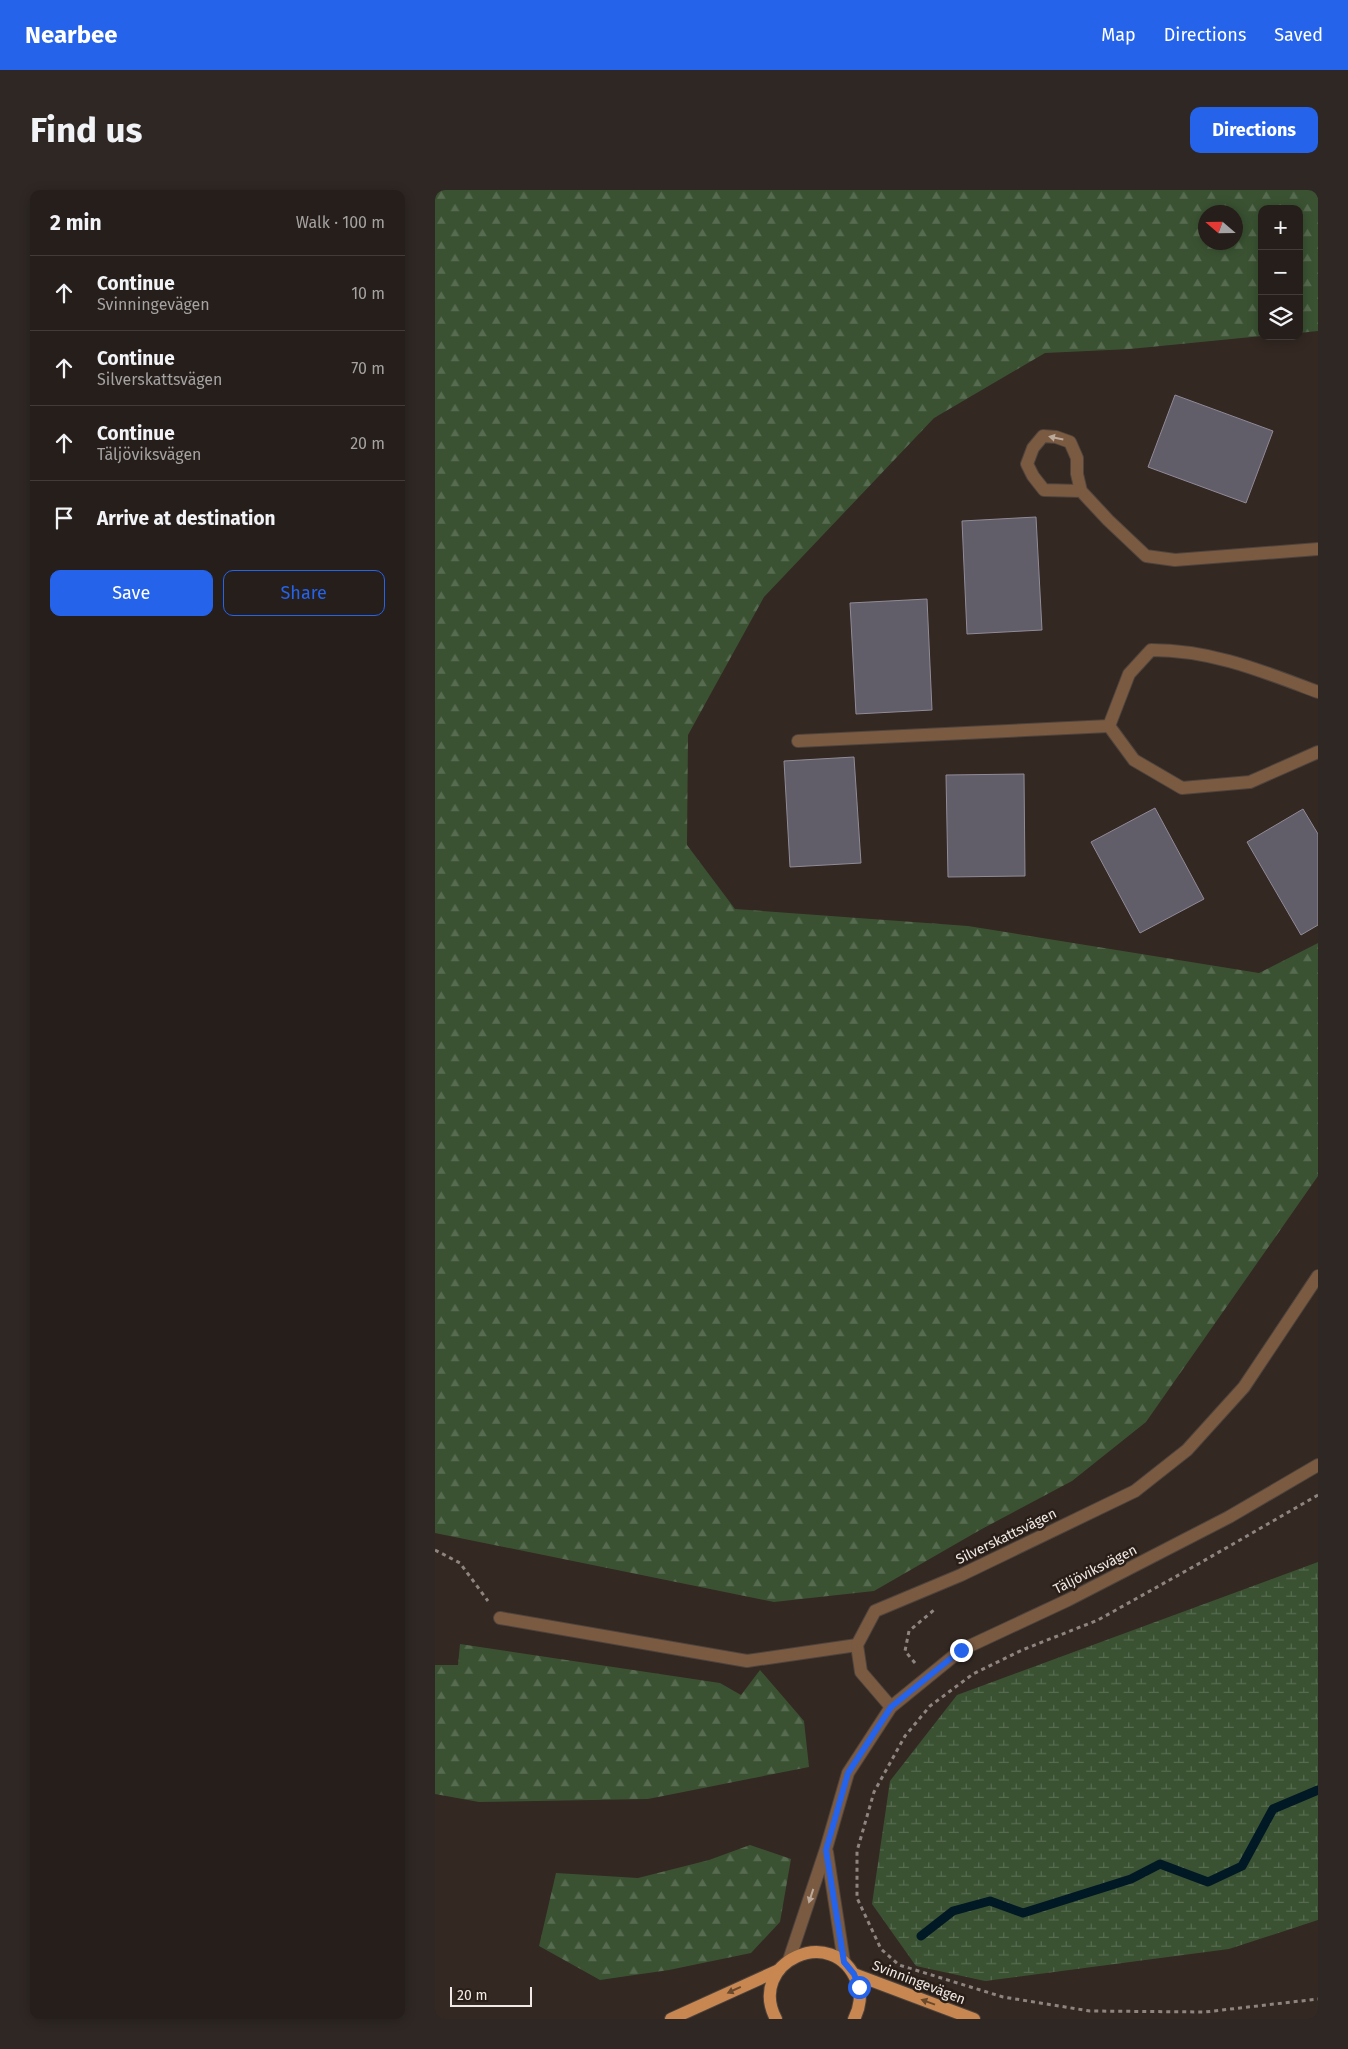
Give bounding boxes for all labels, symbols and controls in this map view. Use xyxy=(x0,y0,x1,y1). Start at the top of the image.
text: Nearbee xyxy=(25,21,118,49)
text: Map xyxy=(1101,24,1136,46)
text: Directions xyxy=(1164,24,1246,46)
text: Saved xyxy=(1274,24,1323,46)
button: Directions xyxy=(1190,107,1318,153)
text: Find us xyxy=(30,109,142,151)
north arrow xyxy=(1198,205,1243,250)
map controls xyxy=(1258,205,1303,340)
button: + xyxy=(1258,205,1303,250)
text: 2 min xyxy=(50,210,102,236)
text: Walk · 100 m xyxy=(296,213,385,232)
button: − xyxy=(1258,250,1303,295)
text: Continue xyxy=(97,272,175,295)
icon: ahead xyxy=(50,279,78,307)
text: 10 m xyxy=(351,284,385,303)
text: Svinningevägen xyxy=(97,295,210,314)
button: layers xyxy=(1258,295,1303,340)
text: Continue xyxy=(97,347,175,370)
icon: ahead xyxy=(50,354,78,382)
text: 70 m xyxy=(351,359,385,378)
text: Silverskattsvägen xyxy=(97,370,222,389)
text: Continue xyxy=(97,422,175,445)
icon: ahead xyxy=(50,429,78,457)
text: 20 m xyxy=(350,434,385,453)
one-way arrow xyxy=(1048,434,1063,442)
text: Täljöviksvägen xyxy=(97,445,201,464)
icon: arrive xyxy=(50,504,78,532)
text: Arrive at destination xyxy=(97,507,276,530)
button: Save xyxy=(50,570,213,616)
button: Share xyxy=(223,570,385,616)
street label: Silverskattsvägen xyxy=(953,1505,1059,1568)
street label: Täljöviksvägen xyxy=(1051,1541,1140,1598)
route end xyxy=(950,1639,973,1662)
one-way arrow xyxy=(807,1888,814,1903)
street label: Svinningevägen xyxy=(870,1957,968,2008)
route start xyxy=(848,1976,871,1999)
scale bar xyxy=(450,1984,533,2007)
text: 20 m xyxy=(457,1987,487,2004)
one-way arrow xyxy=(727,1987,741,1995)
one-way arrow xyxy=(920,1998,935,2006)

